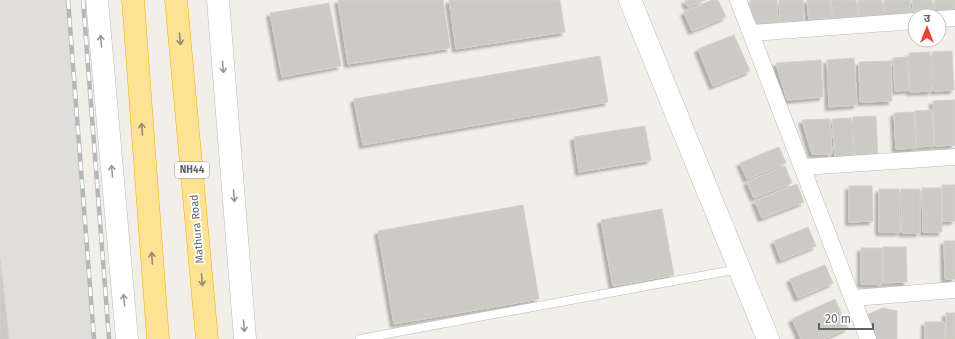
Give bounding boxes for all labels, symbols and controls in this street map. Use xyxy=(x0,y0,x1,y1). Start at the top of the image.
north arrow xyxy=(907,8,947,48)
text: उ xyxy=(924,12,931,25)
one-way arrow xyxy=(176,32,184,45)
one-way arrow xyxy=(97,35,104,48)
one-way arrow xyxy=(219,60,227,73)
one-way arrow xyxy=(139,123,146,136)
road number: NH44 xyxy=(175,162,209,178)
one-way arrow xyxy=(109,165,116,178)
one-way arrow xyxy=(230,189,237,202)
street label: Mathura Road xyxy=(187,194,207,264)
one-way arrow xyxy=(148,252,155,265)
one-way arrow xyxy=(198,273,205,286)
one-way arrow xyxy=(120,294,127,307)
scale bar xyxy=(819,305,873,331)
text: 20 m xyxy=(825,312,851,326)
one-way arrow xyxy=(241,319,248,332)

